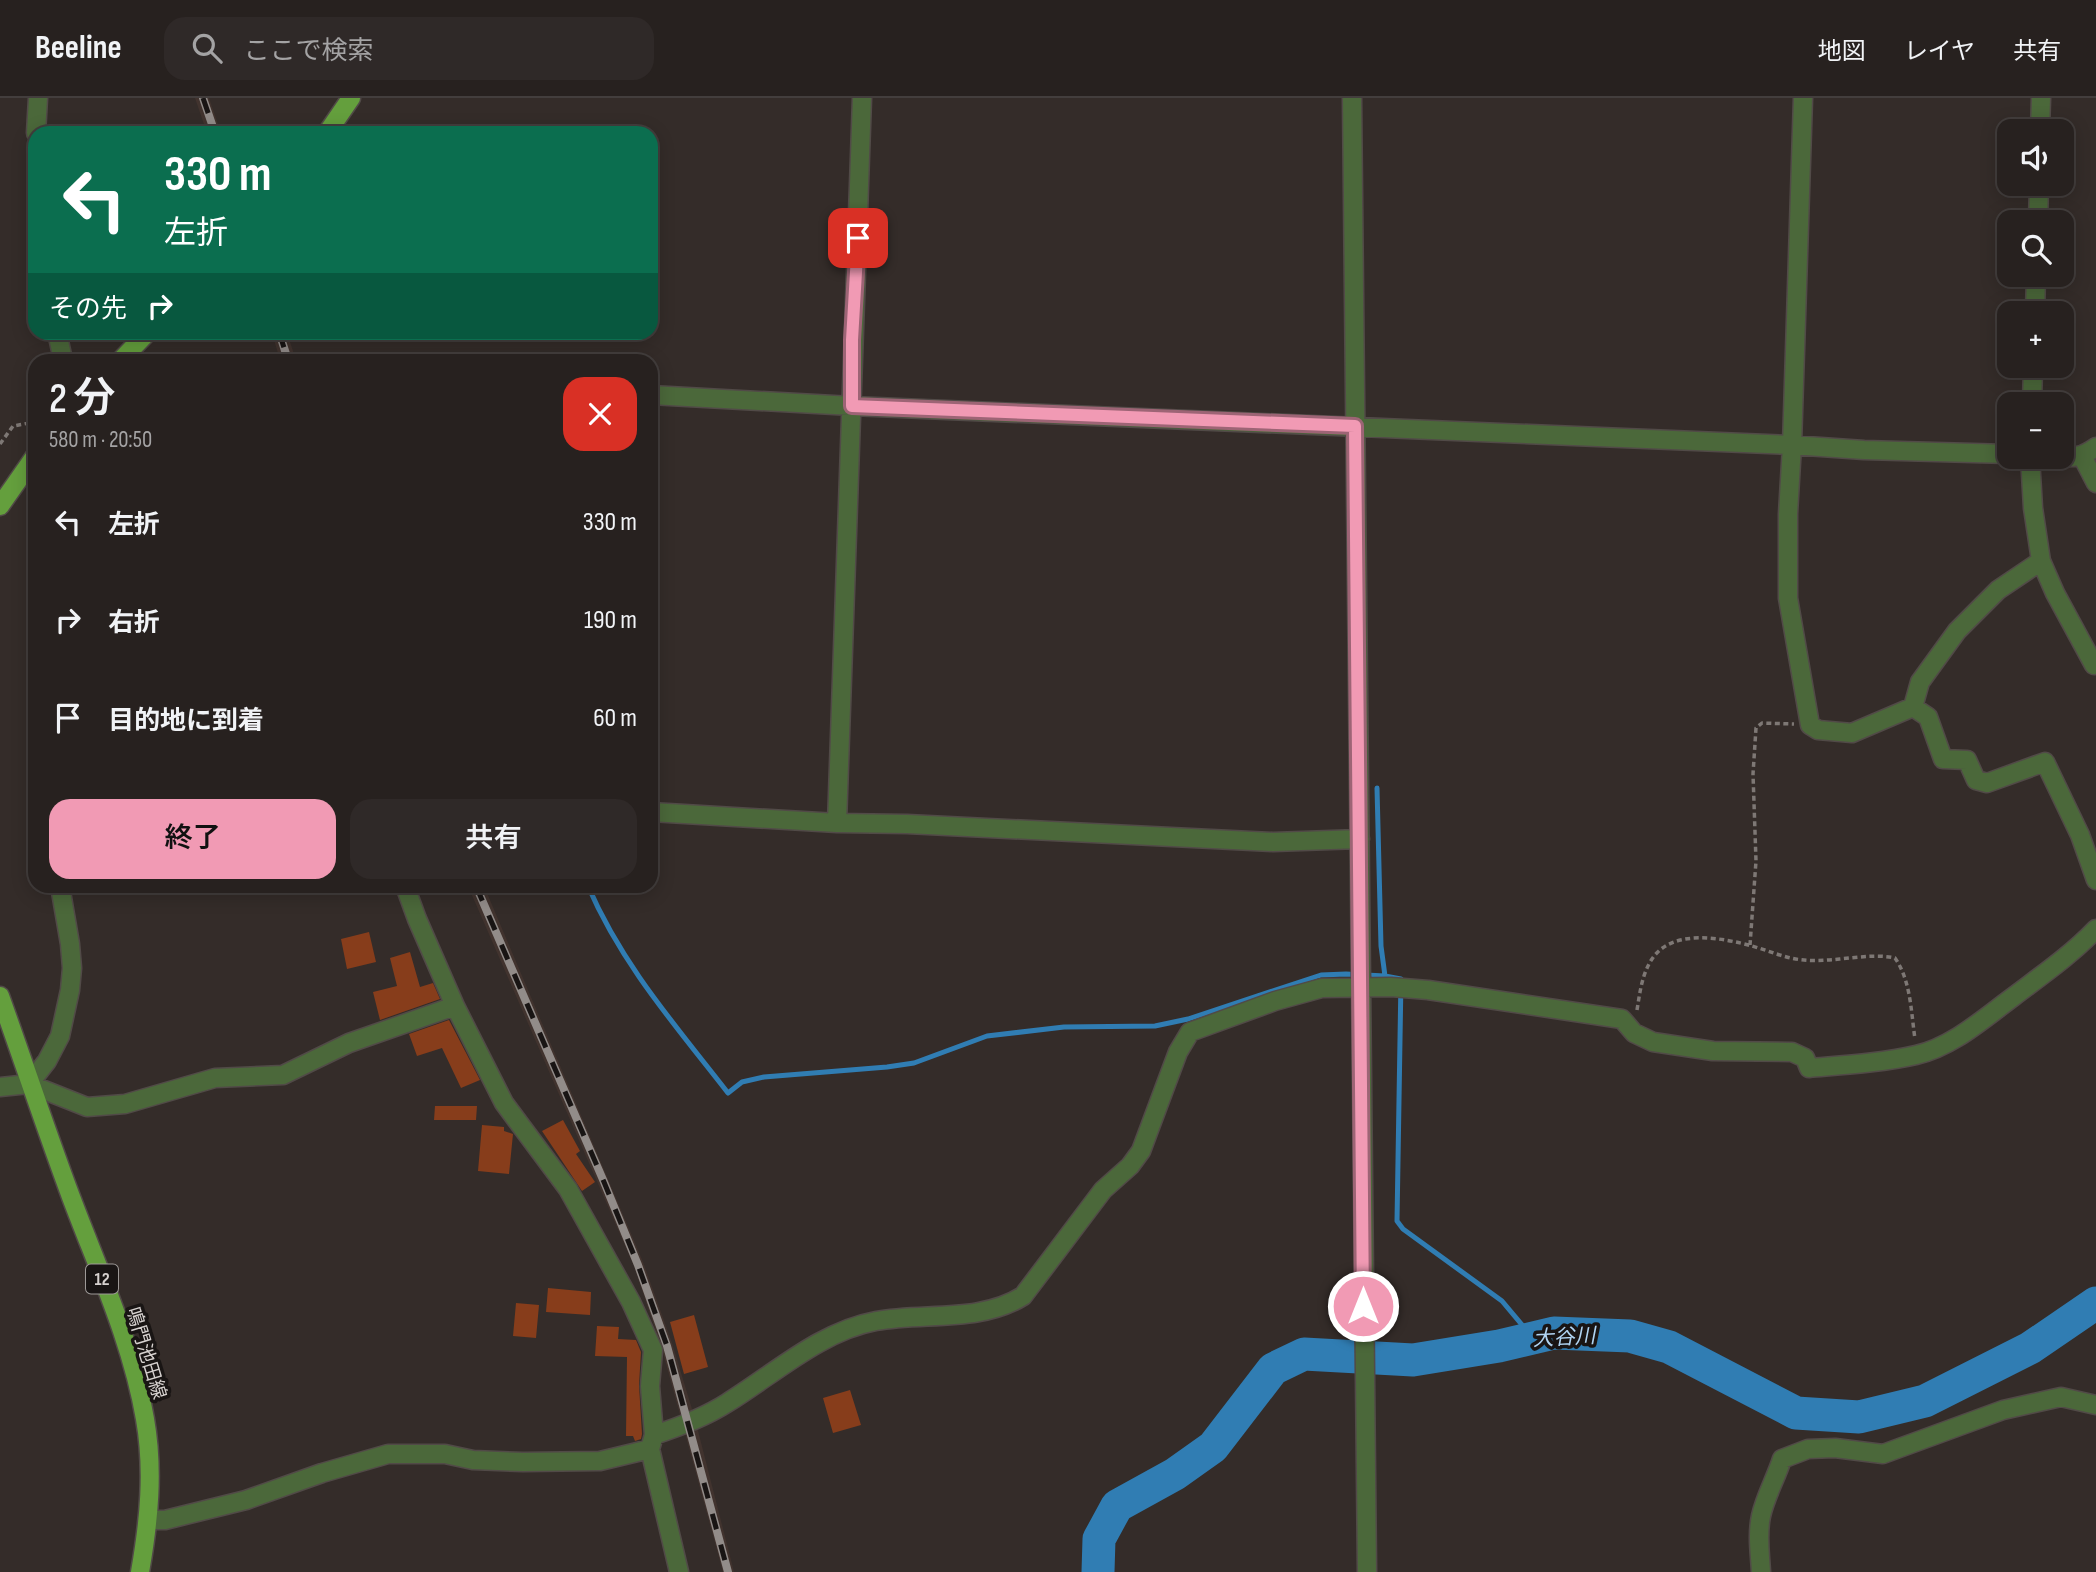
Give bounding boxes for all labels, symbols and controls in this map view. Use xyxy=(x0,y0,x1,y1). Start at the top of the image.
search box xyxy=(164,17,654,80)
text: Beeline xyxy=(35,28,122,68)
icon: search xyxy=(188,29,226,67)
text: ここで検索 xyxy=(244,36,374,67)
text: 地図 xyxy=(1818,37,1866,66)
text: レイヤ xyxy=(1904,37,1975,66)
text: 共有 xyxy=(2013,37,2061,66)
map controls xyxy=(1997,119,2074,469)
button: sound xyxy=(1997,119,2074,196)
text: 330 m xyxy=(164,146,271,205)
icon: left xyxy=(49,154,140,245)
pin xyxy=(828,208,888,268)
button: search xyxy=(1997,210,2074,287)
text: 左折 xyxy=(164,214,228,253)
icon: arrive xyxy=(839,219,877,257)
icon: right xyxy=(141,287,179,325)
text: その先 xyxy=(49,294,127,325)
button: + xyxy=(1997,301,2074,378)
text: 2 分 xyxy=(49,374,116,425)
button: close xyxy=(563,377,637,451)
button: − xyxy=(1997,392,2074,469)
text: 580 m · 20:50 xyxy=(49,426,152,454)
icon: left xyxy=(49,503,87,541)
text: 330 m xyxy=(583,507,637,538)
text: 左折 xyxy=(108,510,160,541)
icon: right xyxy=(49,601,87,639)
text: 190 m xyxy=(584,605,637,636)
text: 右折 xyxy=(108,608,160,639)
icon: arrive xyxy=(49,699,87,737)
text: 60 m xyxy=(593,703,637,734)
text: 目的地に到着 xyxy=(108,706,264,737)
button: 終了 xyxy=(49,799,336,879)
button: 共有 xyxy=(350,799,637,879)
road number: 12 xyxy=(86,1264,118,1294)
position arrow xyxy=(1326,1269,1400,1343)
street label: 鳴門池田線 xyxy=(121,1305,170,1402)
water label: 大谷川 xyxy=(1532,1323,1598,1352)

